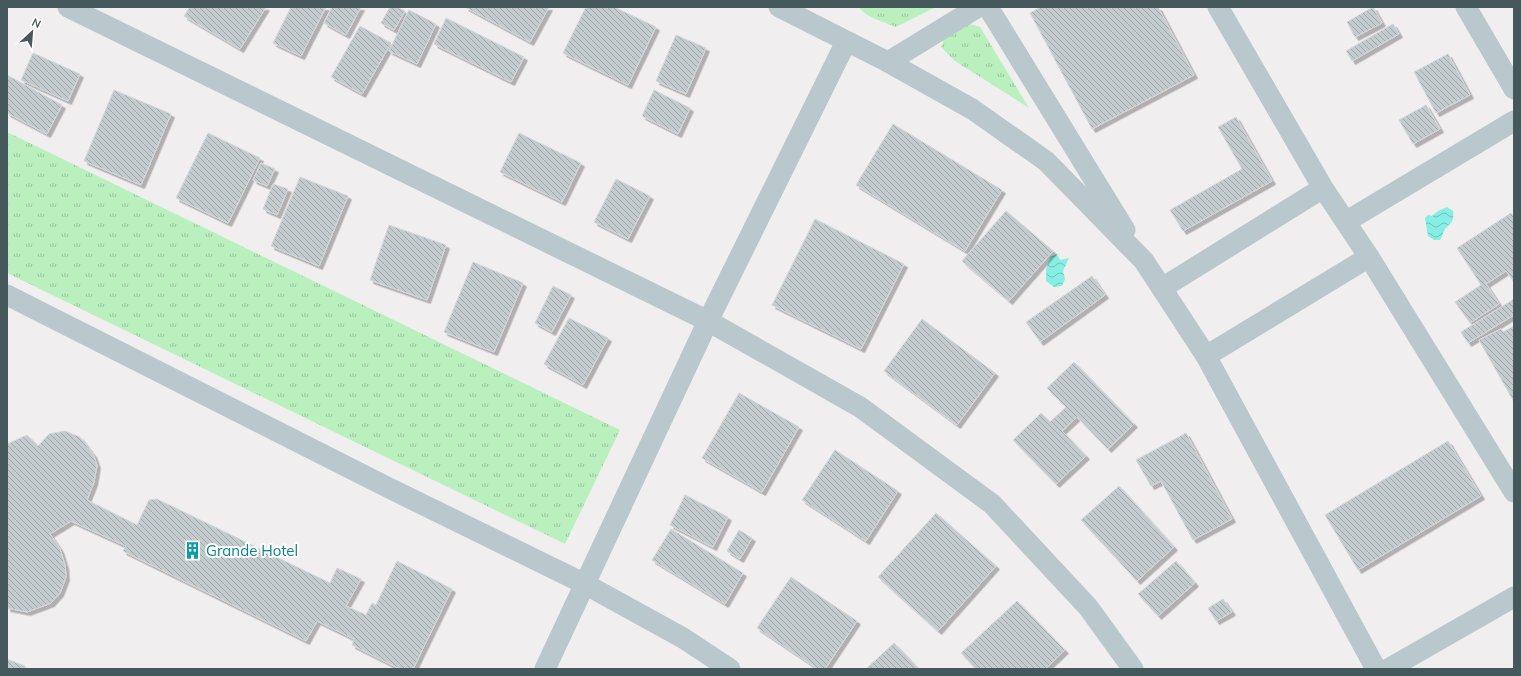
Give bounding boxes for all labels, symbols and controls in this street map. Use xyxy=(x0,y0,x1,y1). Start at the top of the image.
north arrow xyxy=(12,12,52,52)
text: N xyxy=(30,15,43,31)
building icon: Grande Hotel xyxy=(183,540,203,560)
place label: Grande Hotel xyxy=(206,541,298,560)

